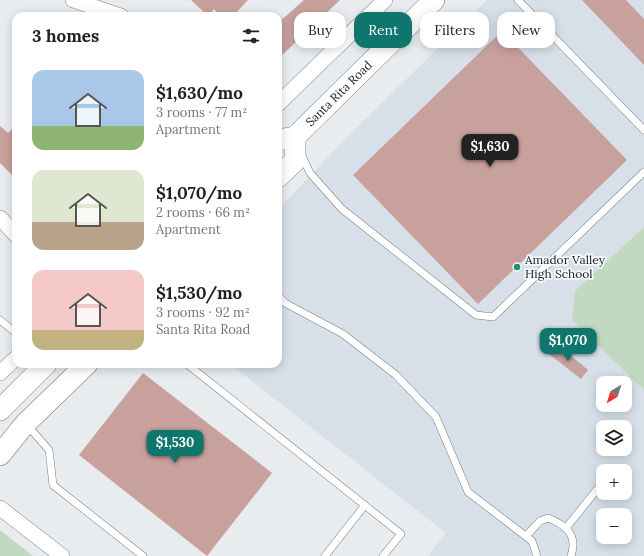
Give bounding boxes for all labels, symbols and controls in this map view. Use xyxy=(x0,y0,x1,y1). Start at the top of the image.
chip: Buy xyxy=(294,12,346,48)
chip: Rent xyxy=(354,12,412,48)
chip: Filters xyxy=(420,12,489,48)
chip: New xyxy=(497,12,555,48)
text: 3 homes xyxy=(32,25,99,47)
icon: filters xyxy=(240,25,262,47)
street label: Santa Rita Road xyxy=(302,57,375,129)
text: $1,630/mo xyxy=(156,82,243,104)
icon: home xyxy=(64,86,112,134)
text: 3 rooms · 77 m² xyxy=(156,104,247,121)
text: Apartment xyxy=(156,121,221,138)
pin: $1,630 xyxy=(457,134,523,168)
text: $1,630 xyxy=(470,138,510,155)
text: $1,070/mo xyxy=(156,182,242,204)
icon: home xyxy=(64,186,112,234)
text: 2 rooms · 66 m² xyxy=(156,204,250,221)
text: Apartment xyxy=(156,221,221,238)
place label: Amador Valley High School xyxy=(524,252,606,281)
marker: Amador Valley High School xyxy=(512,262,522,272)
text: $1,530/mo xyxy=(156,282,242,304)
icon: home xyxy=(64,286,112,334)
text: 3 rooms · 92 m² xyxy=(156,304,250,321)
text: Santa Rita Road xyxy=(156,321,250,338)
pin: $1,070 xyxy=(535,328,601,362)
text: $1,070 xyxy=(549,332,587,349)
north arrow xyxy=(596,376,632,412)
map controls xyxy=(596,376,632,544)
button: layers xyxy=(596,420,632,456)
pin: $1,530 xyxy=(142,430,208,464)
text: $1,530 xyxy=(156,434,194,451)
button: + xyxy=(596,464,632,500)
button: − xyxy=(596,508,632,544)

